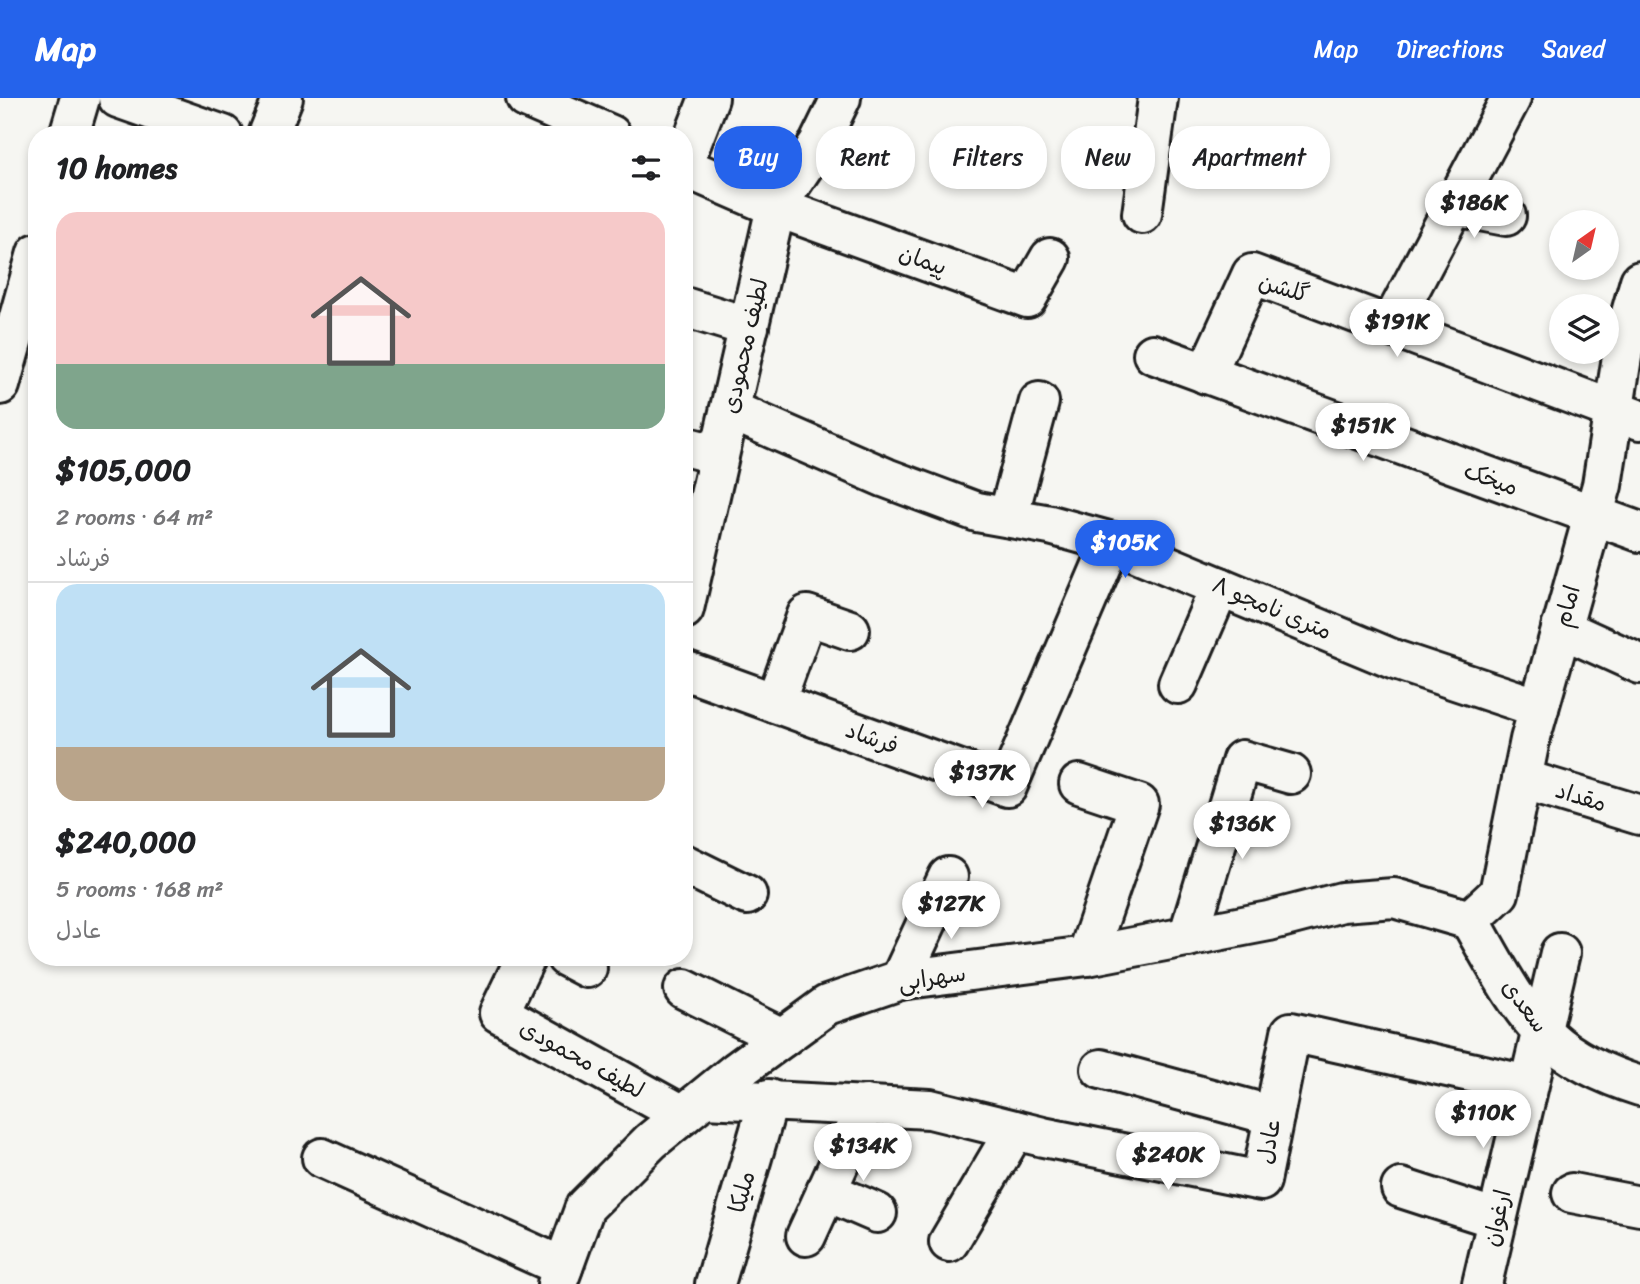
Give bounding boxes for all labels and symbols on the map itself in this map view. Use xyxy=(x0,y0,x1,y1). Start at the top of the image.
pin: $186K xyxy=(1425,180,1523,240)
north arrow xyxy=(1549,210,1619,280)
street label: پیمان xyxy=(893,232,953,288)
street label: گلشن xyxy=(1253,261,1315,315)
street label: لطیف محمودی xyxy=(710,274,780,418)
pin: $191K xyxy=(1348,300,1446,359)
pin: $151K xyxy=(1314,404,1412,463)
street label: میخک xyxy=(1458,450,1524,508)
pin: $105K xyxy=(1076,520,1174,580)
street label: ۸ متری نامجو xyxy=(1205,564,1339,652)
street label: امام xyxy=(1541,580,1593,632)
street label: فرشاد xyxy=(839,709,905,767)
pin: $137K xyxy=(933,750,1031,810)
street label: مقداد xyxy=(1550,770,1612,824)
pin: $136K xyxy=(1193,802,1291,861)
pin: $127K xyxy=(902,882,1000,941)
street label: سهرابی xyxy=(895,952,969,1004)
street label: سعدی xyxy=(1491,970,1559,1042)
street label: لطیف محمودی xyxy=(512,1008,652,1110)
pin: $110K xyxy=(1434,1090,1532,1150)
street label: عادل xyxy=(1244,1114,1294,1168)
pin: $134K xyxy=(814,1124,912,1183)
pin: $240K xyxy=(1119,1132,1217,1192)
street label: ملیکا xyxy=(716,1166,768,1218)
street label: ارغوان xyxy=(1471,1185,1523,1251)

